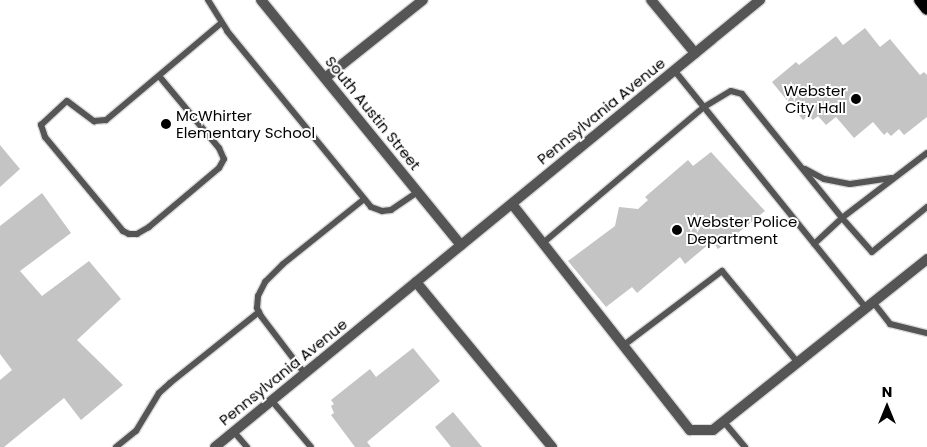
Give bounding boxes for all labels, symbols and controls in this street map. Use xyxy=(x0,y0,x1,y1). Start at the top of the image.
street label: South Austin Street xyxy=(322,52,424,174)
street label: Pennsylvania Avenue xyxy=(533,54,669,168)
place label: Webster City Hall xyxy=(784,81,846,116)
marker: Webster City Hall xyxy=(850,93,862,105)
place label: McWhirter Elementary School xyxy=(176,106,315,141)
marker: McWhirter Elementary School xyxy=(160,118,172,130)
place label: Webster Police Department xyxy=(687,212,797,247)
marker: Webster Police Department xyxy=(671,224,683,236)
street label: Pennsylvania Avenue xyxy=(215,315,351,429)
north arrow xyxy=(862,382,912,432)
text: N xyxy=(882,382,892,402)

